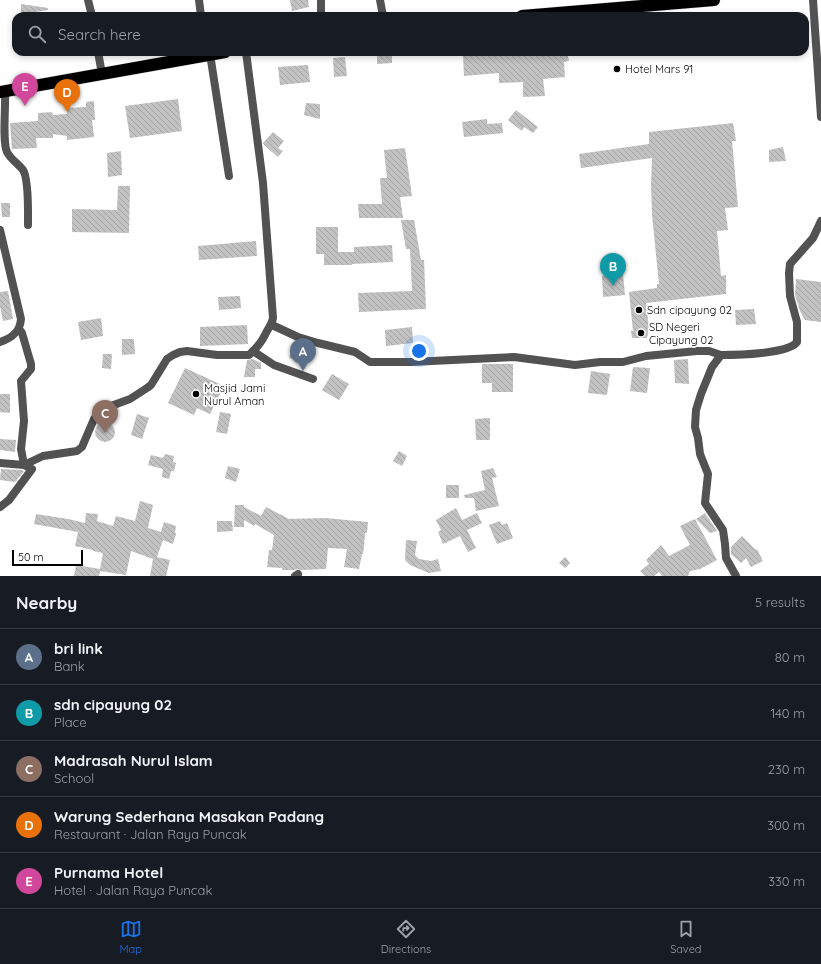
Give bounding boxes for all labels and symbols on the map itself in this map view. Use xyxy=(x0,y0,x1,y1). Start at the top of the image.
place label: Hotel Mars 91 xyxy=(625,62,693,76)
marker: Hotel Mars 91 xyxy=(612,64,622,74)
pin: E xyxy=(12,73,38,106)
pin: D xyxy=(54,79,80,112)
pin: B xyxy=(600,253,626,286)
place label: Sdn cipayung 02 xyxy=(647,303,732,317)
marker: Sdn cipayung 02 xyxy=(634,305,644,315)
place label: SD Negeri Cipayung 02 xyxy=(649,320,713,347)
marker: SD Negeri Cipayung 02 xyxy=(636,328,646,338)
pin: A xyxy=(290,338,316,371)
your location xyxy=(409,341,429,361)
place label: Masjid Jami Nurul Aman xyxy=(204,381,265,408)
marker: Masjid Jami Nurul Aman xyxy=(191,389,201,399)
pin: C xyxy=(92,400,118,433)
scale bar xyxy=(12,548,83,567)

